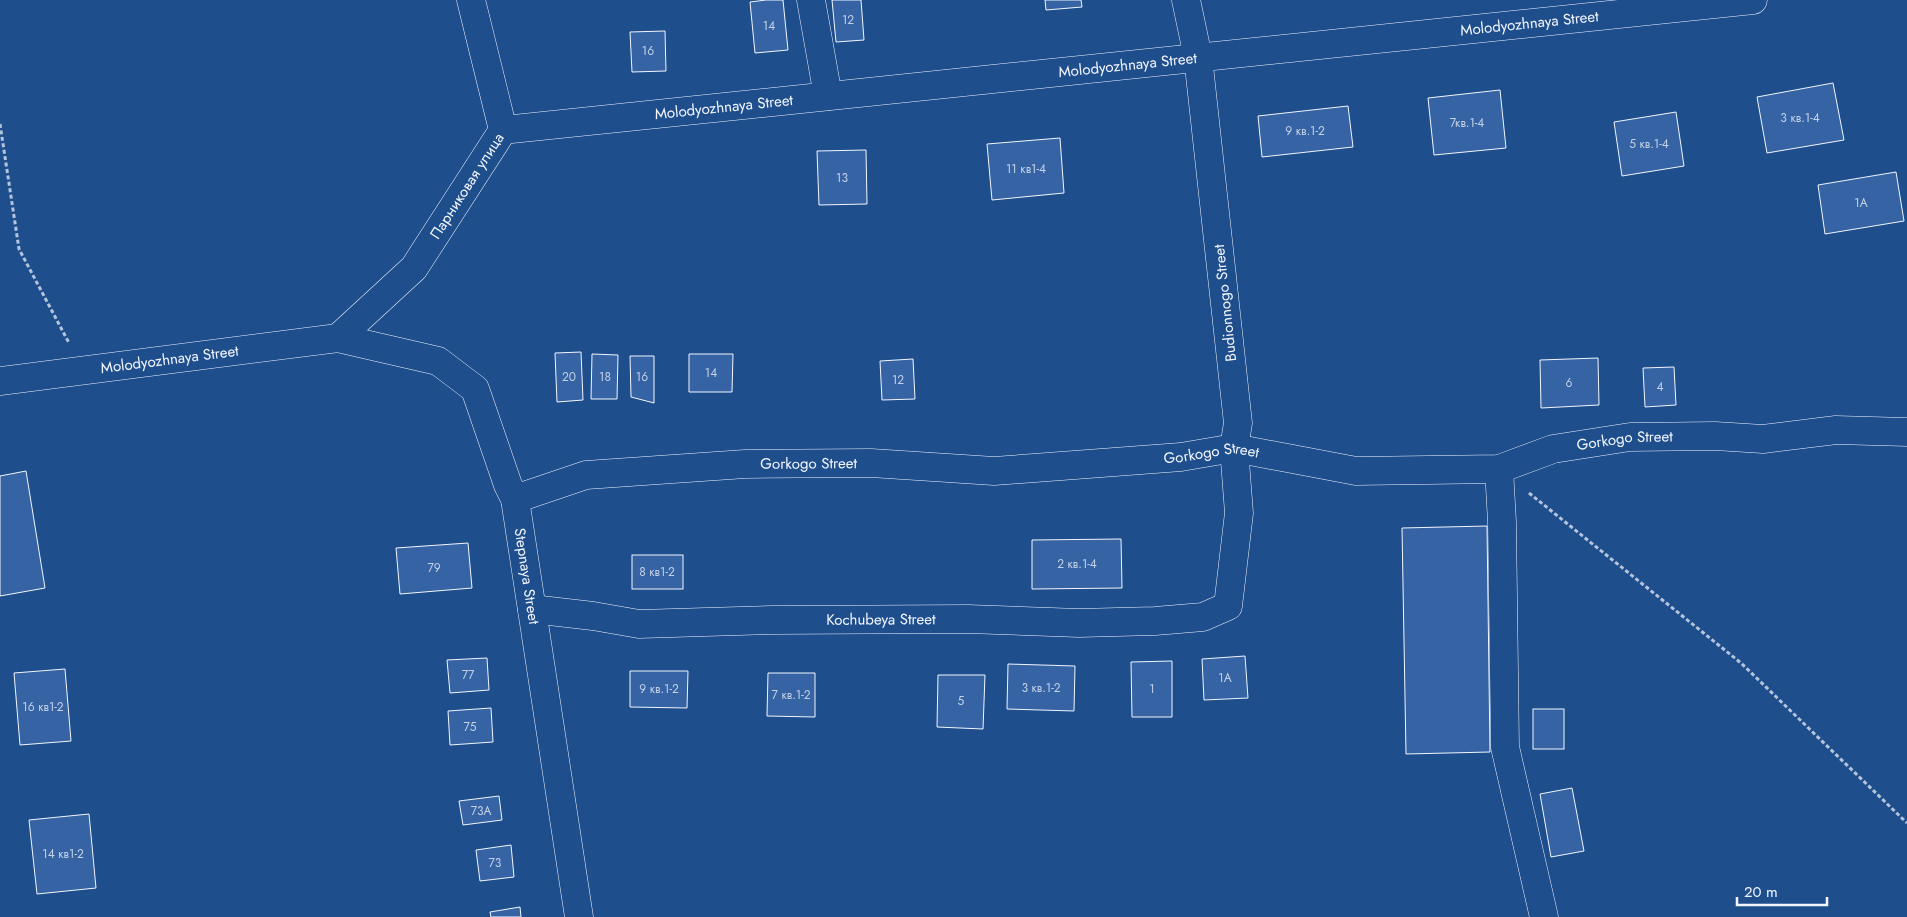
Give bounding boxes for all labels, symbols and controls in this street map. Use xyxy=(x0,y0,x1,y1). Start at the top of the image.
street label: Molodyozhnaya Street xyxy=(1459,5,1600,41)
house number: 12 xyxy=(842,11,854,29)
house number: 14 xyxy=(763,17,775,35)
house number: 16 xyxy=(642,42,654,60)
street label: Molodyozhnaya Street xyxy=(1057,47,1198,83)
street label: Molodyozhnaya Street xyxy=(654,89,794,125)
house number: 3 кв.1-4 xyxy=(1780,109,1820,127)
house number: 7кв.1-4 xyxy=(1450,114,1484,132)
house number: 9 кв.1-2 xyxy=(1285,122,1325,140)
street label: Парниковая улица xyxy=(424,128,509,243)
house number: 5 кв.1-4 xyxy=(1629,135,1669,153)
house number: 11 кв1-4 xyxy=(1006,160,1046,178)
house number: 13 xyxy=(836,169,848,187)
house number: 1А xyxy=(1854,194,1868,212)
street label: Budionnogo Street xyxy=(1208,243,1242,363)
street label: Molodyozhnaya Street xyxy=(99,340,240,379)
house number: 14 xyxy=(705,364,717,382)
house number: 20 xyxy=(562,368,576,386)
house number: 18 xyxy=(599,368,611,386)
house number: 16 xyxy=(636,368,648,386)
house number: 12 xyxy=(892,371,904,389)
house number: 6 xyxy=(1566,374,1573,392)
house number: 4 xyxy=(1657,378,1664,396)
street label: Gorkogo Street xyxy=(1575,425,1673,456)
street label: Gorkogo Street xyxy=(1163,437,1261,469)
street label: Gorkogo Street xyxy=(760,452,858,475)
street label: Stepnaya Street xyxy=(509,526,545,626)
house number: 2 кв.1-4 xyxy=(1057,555,1097,573)
house number: 79 xyxy=(427,559,441,577)
house number: 8 кв1-2 xyxy=(639,563,675,581)
street label: Kochubeya Street xyxy=(826,608,936,631)
house number: 77 xyxy=(462,666,475,684)
house number: 1А xyxy=(1218,669,1232,687)
house number: 3 кв.1-2 xyxy=(1021,679,1061,697)
house number: 9 кв.1-2 xyxy=(639,680,679,698)
house number: 1 xyxy=(1149,680,1155,698)
house number: 7 кв.1-2 xyxy=(772,686,811,704)
house number: 5 xyxy=(958,692,965,710)
house number: 16 кв1-2 xyxy=(22,698,64,716)
house number: 75 xyxy=(463,718,477,736)
house number: 73А xyxy=(471,802,491,820)
house number: 14 кв1-2 xyxy=(42,845,84,863)
house number: 73 xyxy=(489,854,502,872)
scale bar xyxy=(1737,874,1827,906)
text: 20 m xyxy=(1744,881,1778,903)

